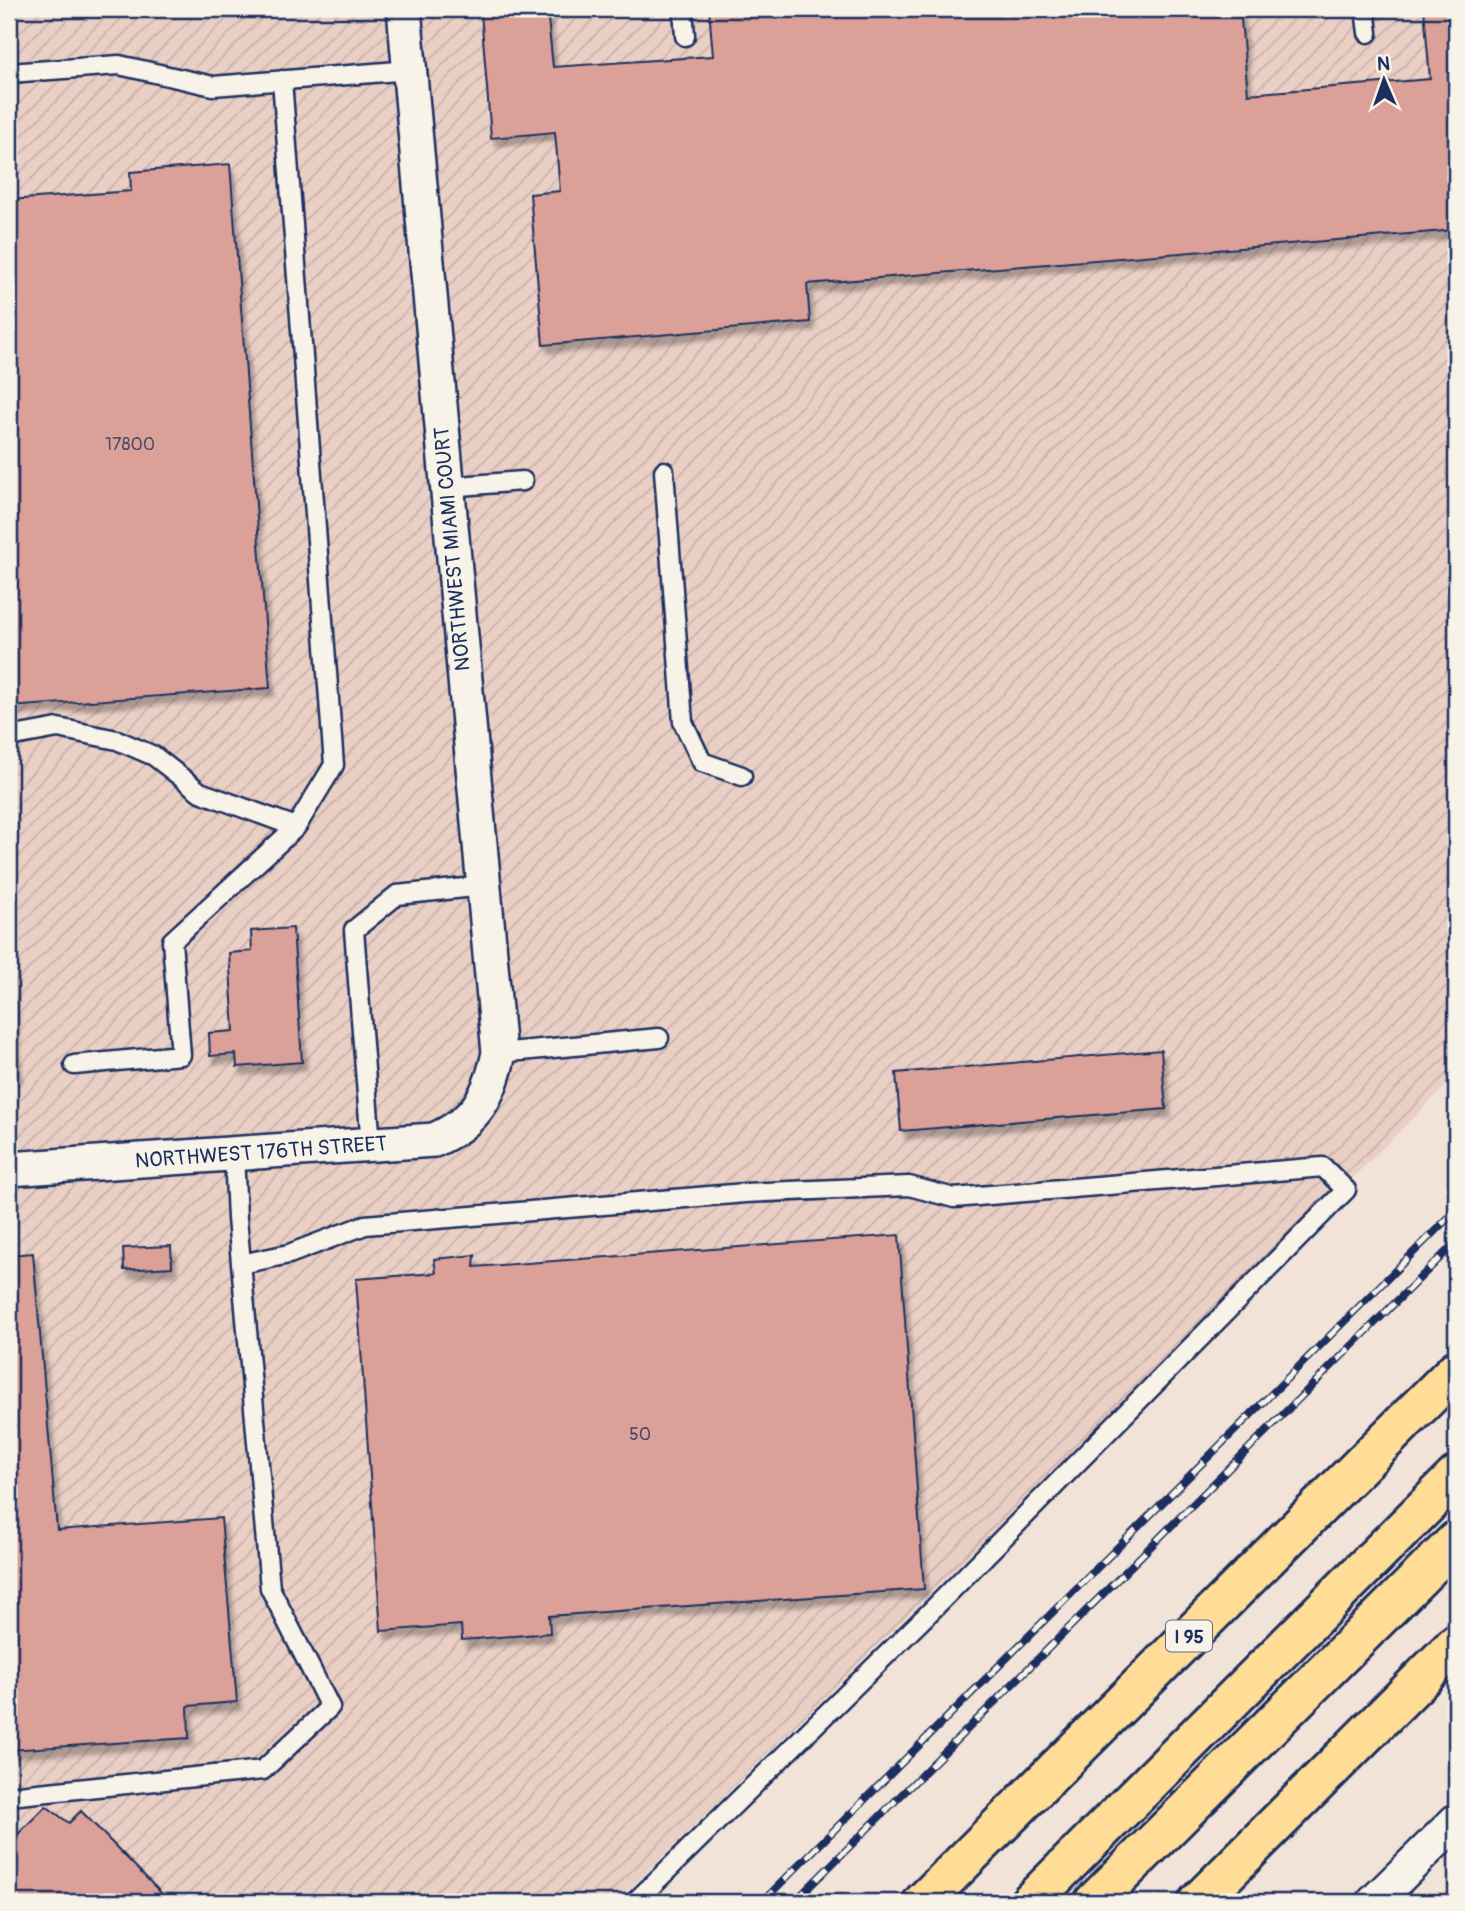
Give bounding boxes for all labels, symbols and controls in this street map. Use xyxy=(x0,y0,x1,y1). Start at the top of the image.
north arrow xyxy=(1350,46,1420,116)
text: N xyxy=(1377,52,1390,76)
street label: NORTHWEST MIAMI COURT xyxy=(428,425,477,672)
house number: 17800 xyxy=(105,433,155,456)
street label: NORTHWEST 176TH STREET xyxy=(134,1130,388,1175)
house number: 50 xyxy=(629,1423,651,1446)
road number: I 95 xyxy=(1166,1620,1212,1652)

